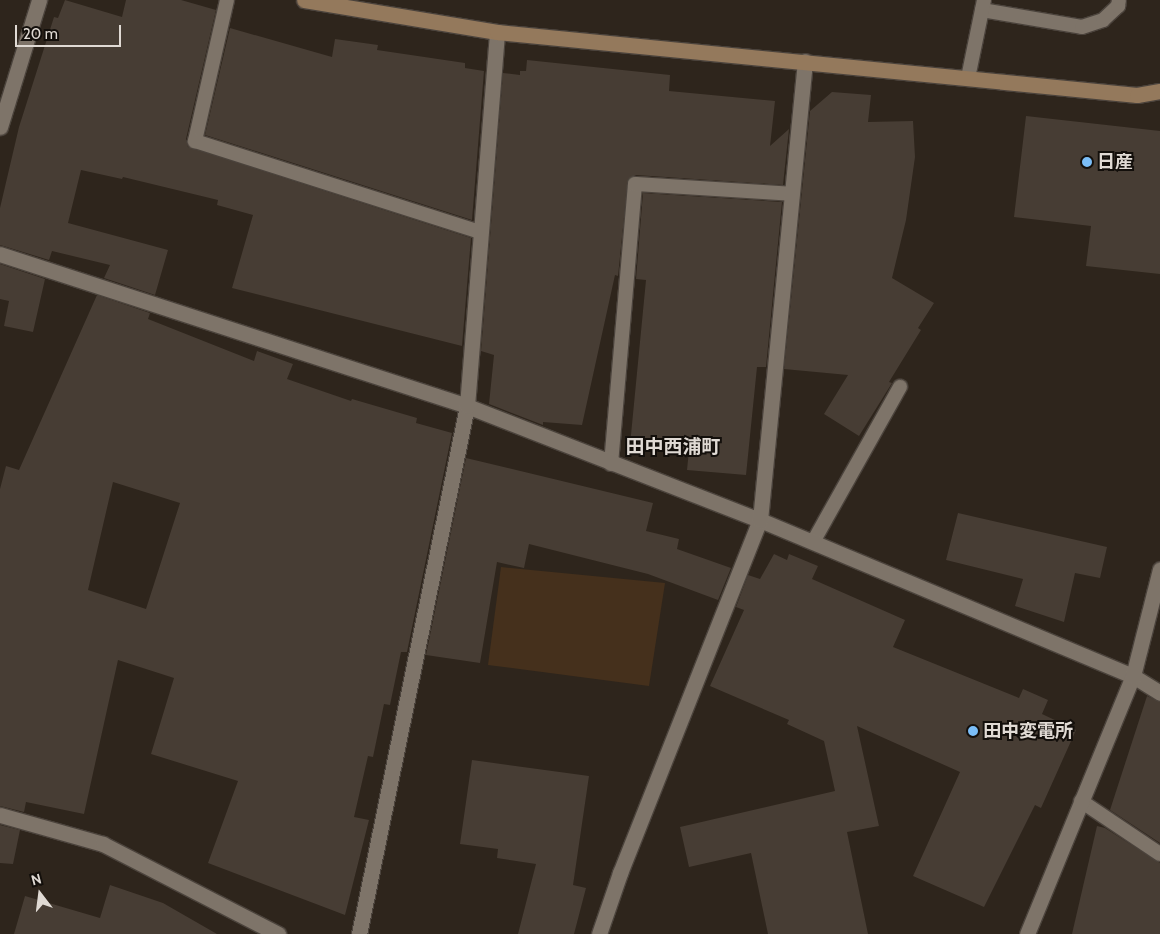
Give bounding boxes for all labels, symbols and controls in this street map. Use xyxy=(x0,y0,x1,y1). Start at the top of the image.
scale bar xyxy=(18,15,124,47)
text: 20 m xyxy=(23,25,58,43)
place label: 日産 xyxy=(1097,151,1133,173)
marker: 日産 xyxy=(1081,156,1093,168)
district label: 田中西浦町 xyxy=(626,436,720,458)
place label: 田中変電所 xyxy=(983,720,1073,742)
marker: 田中変電所 xyxy=(967,725,979,737)
north arrow xyxy=(15,869,65,919)
text: N xyxy=(29,870,43,889)

